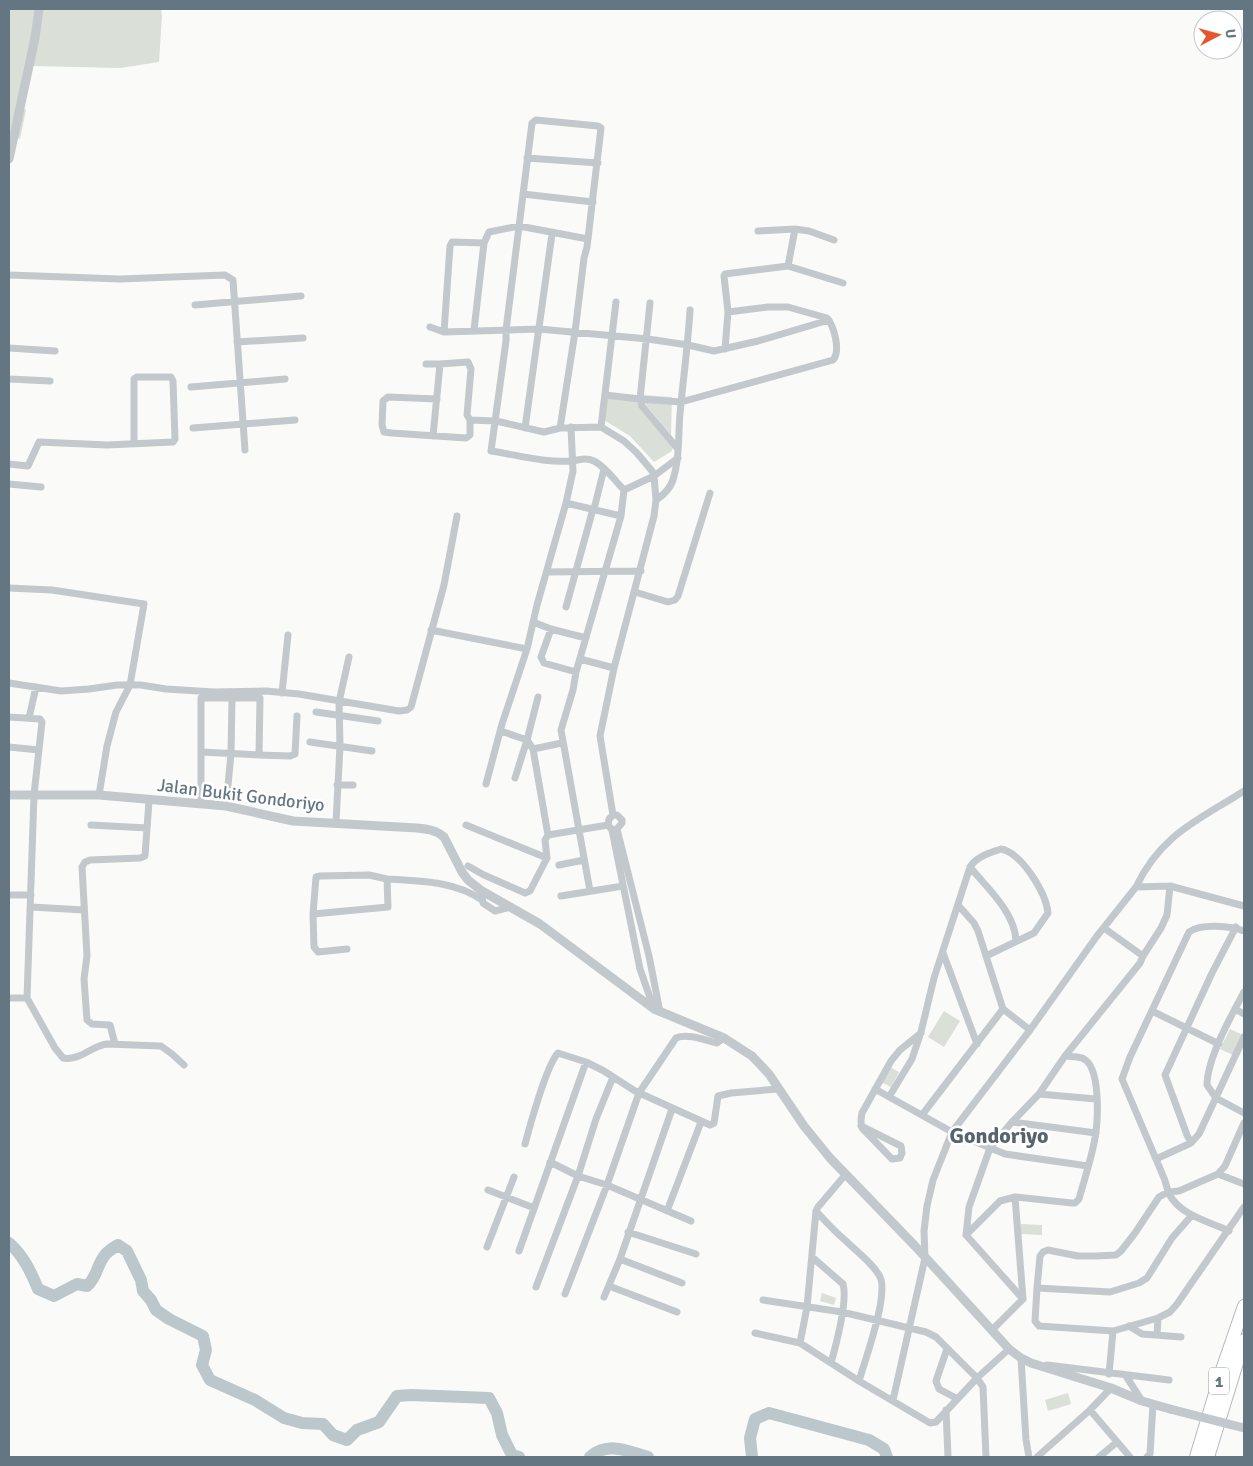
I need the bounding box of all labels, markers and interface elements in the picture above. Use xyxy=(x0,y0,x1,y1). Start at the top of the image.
north arrow xyxy=(1193,10,1243,60)
text: U xyxy=(1221,28,1239,39)
street label: Jalan Bukit Gondoriyo xyxy=(156,774,326,816)
district label: Gondoriyo xyxy=(950,1122,1049,1149)
road number: 1 xyxy=(1209,1368,1229,1394)

